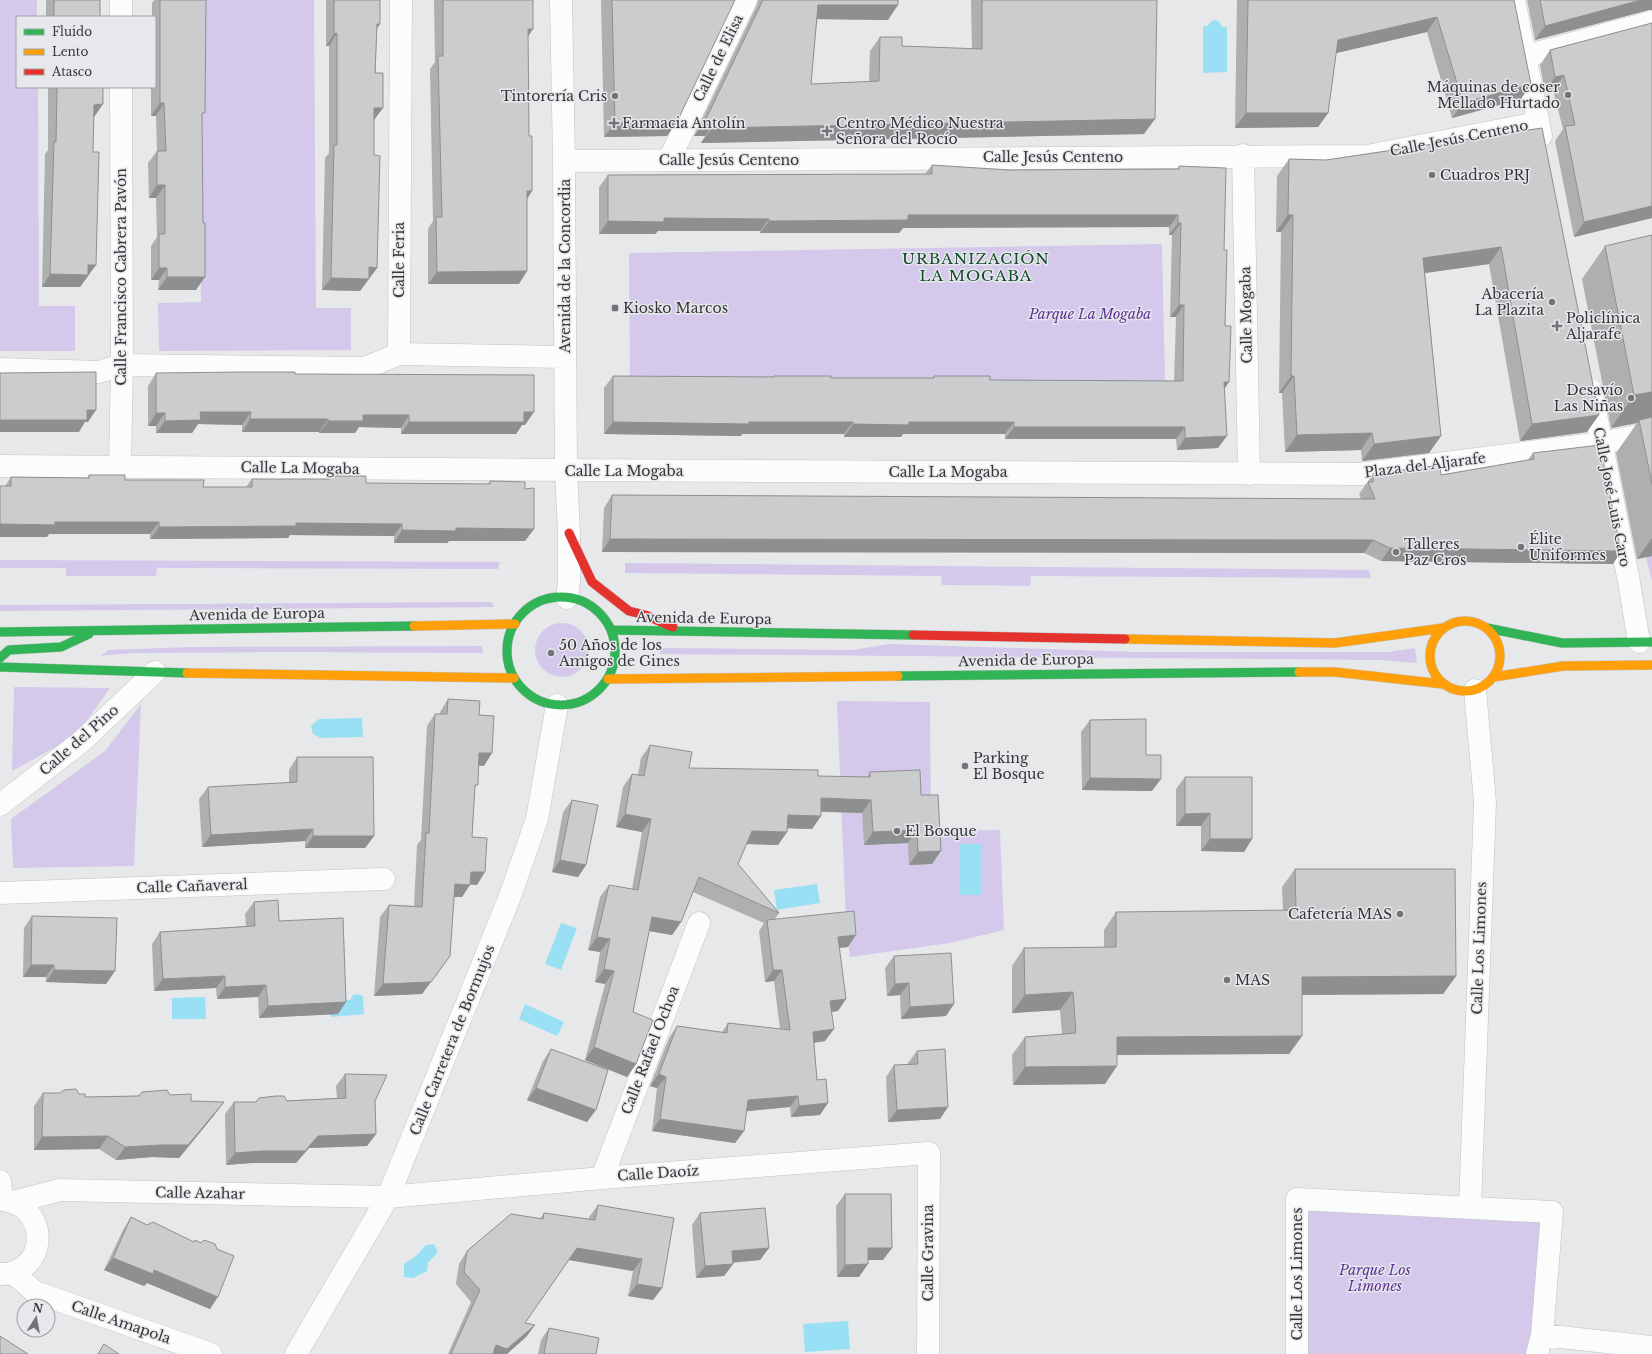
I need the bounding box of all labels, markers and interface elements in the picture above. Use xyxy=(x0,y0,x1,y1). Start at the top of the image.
street label: Calle de Elisa xyxy=(689,11,747,105)
legend xyxy=(16,16,156,88)
text: Fluido xyxy=(52,24,92,39)
text: Lento xyxy=(52,44,88,59)
text: Atasco xyxy=(51,64,92,79)
place label: Máquinas de coser Mellado Hurtado xyxy=(1427,78,1560,112)
place label: Tintorería Cris xyxy=(501,87,607,105)
marker: Máquinas de coser Mellado Hurtado xyxy=(1563,90,1573,100)
marker: Tintorería Cris xyxy=(610,91,620,101)
place label: Farmacia Antolín xyxy=(622,114,746,132)
place label: Centro Médico Nuestra Señora del Rocío xyxy=(836,114,1004,148)
street label: Calle Jesús Centeno xyxy=(1388,116,1530,160)
marker: Farmacia Antolín xyxy=(609,118,619,128)
marker: Centro Médico Nuestra Señora del Rocío xyxy=(821,125,833,137)
street label: Calle Jesús Centeno xyxy=(983,148,1123,166)
street label: Calle Jesús Centeno xyxy=(659,151,799,169)
place label: Cuadros PRJ xyxy=(1440,166,1530,184)
street label: Calle Francisco Cabrera Pavón xyxy=(112,168,130,386)
marker: Cuadros PRJ xyxy=(1427,170,1437,180)
street label: Avenida de la Concordia xyxy=(556,178,574,354)
street label: Calle Feria xyxy=(390,222,408,298)
district label: URBANIZACIÓN LA MOGABA xyxy=(902,249,1050,285)
street label: Calle Mogaba xyxy=(1236,266,1256,364)
place label: Abacería La Plazita xyxy=(1475,285,1544,319)
marker: Abacería La Plazita xyxy=(1547,297,1557,307)
place label: Kiosko Marcos xyxy=(623,299,728,317)
marker: Kiosko Marcos xyxy=(610,303,620,313)
park label: Parque La Mogaba xyxy=(1028,305,1151,323)
place label: Policlínica Aljarafe xyxy=(1565,309,1640,343)
marker: Policlínica Aljarafe xyxy=(1551,320,1563,332)
place label: Desavío Las Niñas xyxy=(1554,381,1623,415)
marker: Desavío Las Niñas xyxy=(1626,393,1636,403)
street label: Calle José Luis Caro xyxy=(1590,425,1634,569)
street label: Plaza del Aljarafe xyxy=(1363,449,1487,481)
street label: Calle La Mogaba xyxy=(240,458,360,478)
street label: Calle La Mogaba xyxy=(564,462,684,480)
street label: Calle La Mogaba xyxy=(888,463,1008,481)
place label: Élite Uniformes xyxy=(1529,530,1606,564)
place label: Talleres Paz Cros xyxy=(1404,535,1466,569)
marker: Élite Uniformes xyxy=(1516,542,1526,552)
marker: Talleres Paz Cros xyxy=(1391,547,1401,557)
street label: Avenida de Europa xyxy=(188,604,325,624)
street label: Avenida de Europa xyxy=(635,608,772,628)
place label: 50 Años de los Amigos de Gines xyxy=(558,636,680,670)
marker: 50 Años de los Amigos de Gines xyxy=(546,648,556,658)
street label: Avenida de Europa xyxy=(957,650,1094,670)
street label: Calle del Pino xyxy=(36,701,122,779)
place label: Parking El Bosque xyxy=(973,749,1045,783)
marker: Parking El Bosque xyxy=(960,761,970,771)
place label: El Bosque xyxy=(905,822,977,840)
marker: El Bosque xyxy=(892,826,902,836)
street label: Calle Cañaveral xyxy=(136,875,248,897)
street label: Calle Los Limones xyxy=(1468,881,1490,1015)
place label: Cafetería MAS xyxy=(1288,905,1392,923)
marker: Cafetería MAS xyxy=(1395,909,1405,919)
street label: Calle Carretera de Bormujos xyxy=(405,942,499,1138)
place label: MAS xyxy=(1235,971,1270,989)
marker: MAS xyxy=(1222,975,1232,985)
street label: Calle Rafael Ochoa xyxy=(617,983,683,1117)
street label: Calle Daoíz xyxy=(617,1161,700,1185)
street label: Calle Azahar xyxy=(155,1183,245,1203)
street label: Calle Gravina xyxy=(919,1204,937,1302)
street label: Calle Los Limones xyxy=(1288,1208,1306,1341)
park label: Parque Los Limones xyxy=(1338,1261,1411,1295)
street label: Calle Amapola xyxy=(69,1297,173,1348)
north arrow xyxy=(16,1298,56,1338)
text: N xyxy=(31,1300,45,1316)

